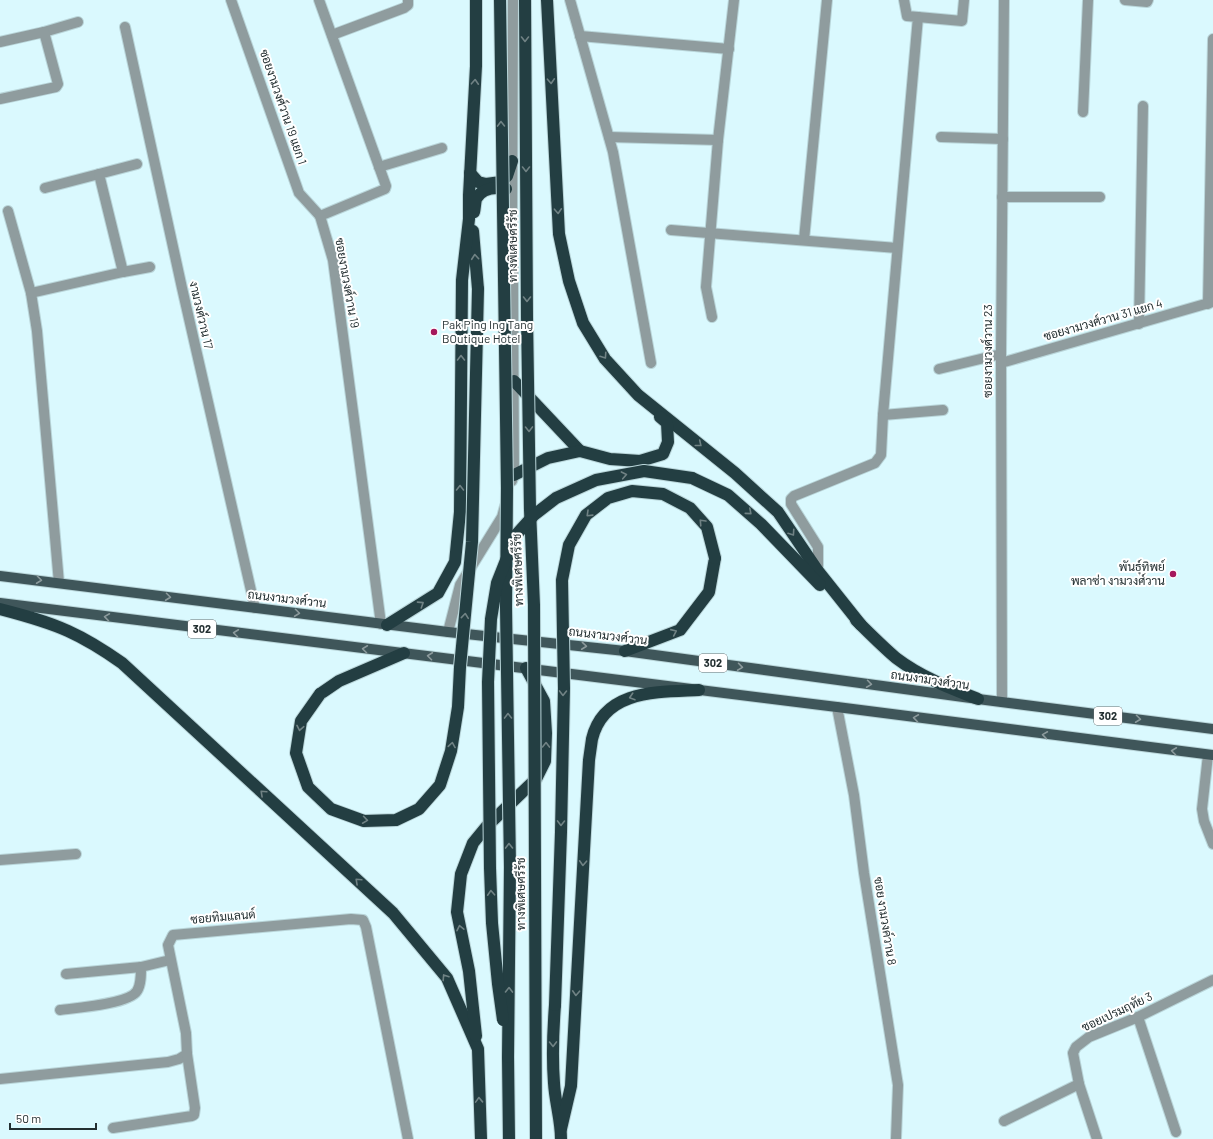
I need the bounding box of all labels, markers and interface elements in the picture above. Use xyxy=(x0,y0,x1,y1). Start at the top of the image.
one-way arrow xyxy=(521,36,529,42)
street label: ซอยงามวงศ์วาน 19 แยก 1 xyxy=(258,47,310,166)
one-way arrow xyxy=(547,78,555,84)
one-way arrow xyxy=(471,79,480,85)
one-way arrow xyxy=(497,121,505,127)
one-way arrow xyxy=(522,166,530,172)
one-way arrow xyxy=(554,208,562,214)
street label: ทางพิเศษศรีรัช xyxy=(505,210,519,282)
street label: ซอยงามวงศ์วาน 19 xyxy=(333,237,363,329)
one-way arrow xyxy=(471,254,480,260)
street label: งามวงศ์วาน 17 xyxy=(187,279,217,350)
street label: ซอยงามวงศ์วาน 31 แยก 4 xyxy=(1042,295,1164,343)
one-way arrow xyxy=(523,296,531,302)
street label: ซอยงามวงศ์วาน 23 xyxy=(980,304,994,398)
place label: Pak Ping Ing Tang BOutique Hotel xyxy=(442,317,533,345)
marker: Pak Ping Ing Tang BOutique Hotel xyxy=(429,327,439,337)
one-way arrow xyxy=(599,352,607,359)
one-way arrow xyxy=(457,355,465,361)
one-way arrow xyxy=(525,426,533,432)
one-way arrow xyxy=(694,439,701,446)
one-way arrow xyxy=(621,471,627,479)
one-way arrow xyxy=(456,485,464,491)
one-way arrow xyxy=(744,508,751,515)
one-way arrow xyxy=(586,509,594,517)
one-way arrow xyxy=(699,519,707,527)
one-way arrow xyxy=(787,529,794,536)
street label: ทางพิเศษศรีรัช xyxy=(509,533,525,607)
place label: พันธุ์ทิพย์ พลาซ่า งามวงศ์วาน xyxy=(1071,559,1165,587)
marker: พันธุ์ทิพย์ พลาซ่า งามวงศ์วาน xyxy=(1168,569,1178,579)
one-way arrow xyxy=(36,576,42,585)
street label: ถนนงามวงศ์วาน xyxy=(247,586,328,610)
one-way arrow xyxy=(165,592,171,601)
one-way arrow xyxy=(416,602,423,609)
one-way arrow xyxy=(294,608,300,617)
one-way arrow xyxy=(104,613,110,622)
one-way arrow xyxy=(460,613,469,619)
road number: 302 xyxy=(188,620,216,638)
street label: ถนนงามวงศ์วาน xyxy=(568,623,649,647)
one-way arrow xyxy=(233,629,239,638)
one-way arrow xyxy=(670,629,678,637)
one-way arrow xyxy=(581,642,587,651)
one-way arrow xyxy=(362,644,368,653)
one-way arrow xyxy=(427,652,433,661)
road number: 302 xyxy=(699,654,727,672)
one-way arrow xyxy=(737,662,744,671)
street label: ถนนงามวงศ์วาน xyxy=(890,667,971,692)
one-way arrow xyxy=(866,679,872,688)
one-way arrow xyxy=(559,690,568,696)
one-way arrow xyxy=(629,692,636,701)
road number: 302 xyxy=(1094,707,1122,725)
one-way arrow xyxy=(504,713,512,719)
one-way arrow xyxy=(913,713,919,722)
one-way arrow xyxy=(1135,715,1141,724)
one-way arrow xyxy=(296,724,305,731)
one-way arrow xyxy=(1042,731,1048,740)
one-way arrow xyxy=(447,742,456,748)
one-way arrow xyxy=(542,742,550,748)
one-way arrow xyxy=(1171,746,1177,755)
one-way arrow xyxy=(260,790,268,798)
one-way arrow xyxy=(362,815,368,824)
one-way arrow xyxy=(557,820,565,826)
one-way arrow xyxy=(505,843,513,849)
street label: ทางพิเศษศรีรัช xyxy=(513,858,527,930)
one-way arrow xyxy=(579,860,587,866)
street label: ซอย งามวงค์วาน 8 xyxy=(872,876,900,966)
one-way arrow xyxy=(356,879,363,886)
one-way arrow xyxy=(486,890,495,896)
street label: ซอยทิมแลนด์ xyxy=(190,906,256,926)
one-way arrow xyxy=(457,925,465,931)
one-way arrow xyxy=(443,974,450,981)
one-way arrow xyxy=(505,987,513,993)
street label: ซอยเปรมฤทัย 3 xyxy=(1079,989,1155,1034)
one-way arrow xyxy=(572,990,581,996)
one-way arrow xyxy=(549,1041,557,1047)
one-way arrow xyxy=(475,1097,484,1103)
scale bar xyxy=(10,1105,96,1131)
text: 50 m xyxy=(16,1111,41,1125)

